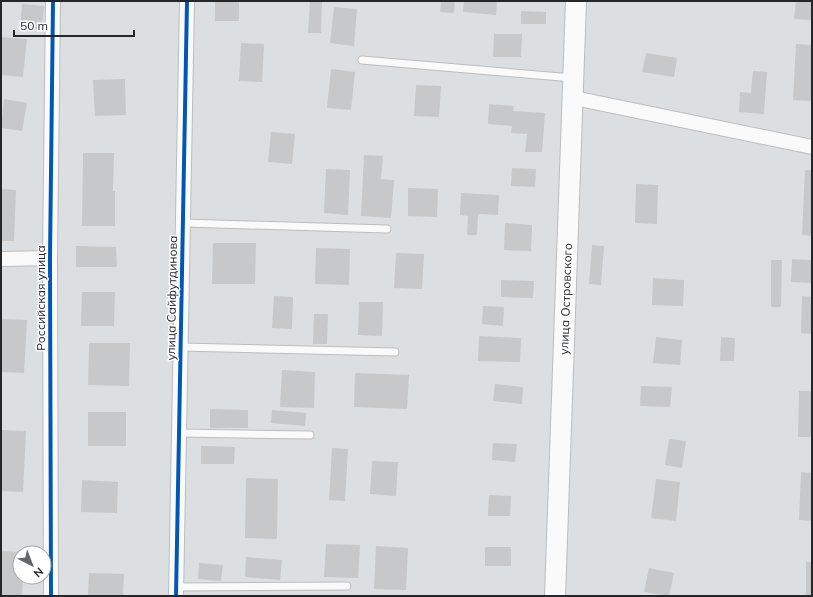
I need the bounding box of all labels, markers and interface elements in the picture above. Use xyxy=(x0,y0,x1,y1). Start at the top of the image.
scale bar xyxy=(14,12,134,38)
text: 50 m xyxy=(20,18,48,33)
street label: улица Сайфутдинова xyxy=(163,235,180,361)
street label: улица Островского xyxy=(556,243,575,355)
street label: Российская улица xyxy=(33,245,48,351)
north arrow xyxy=(12,545,52,585)
text: N xyxy=(31,564,46,580)

